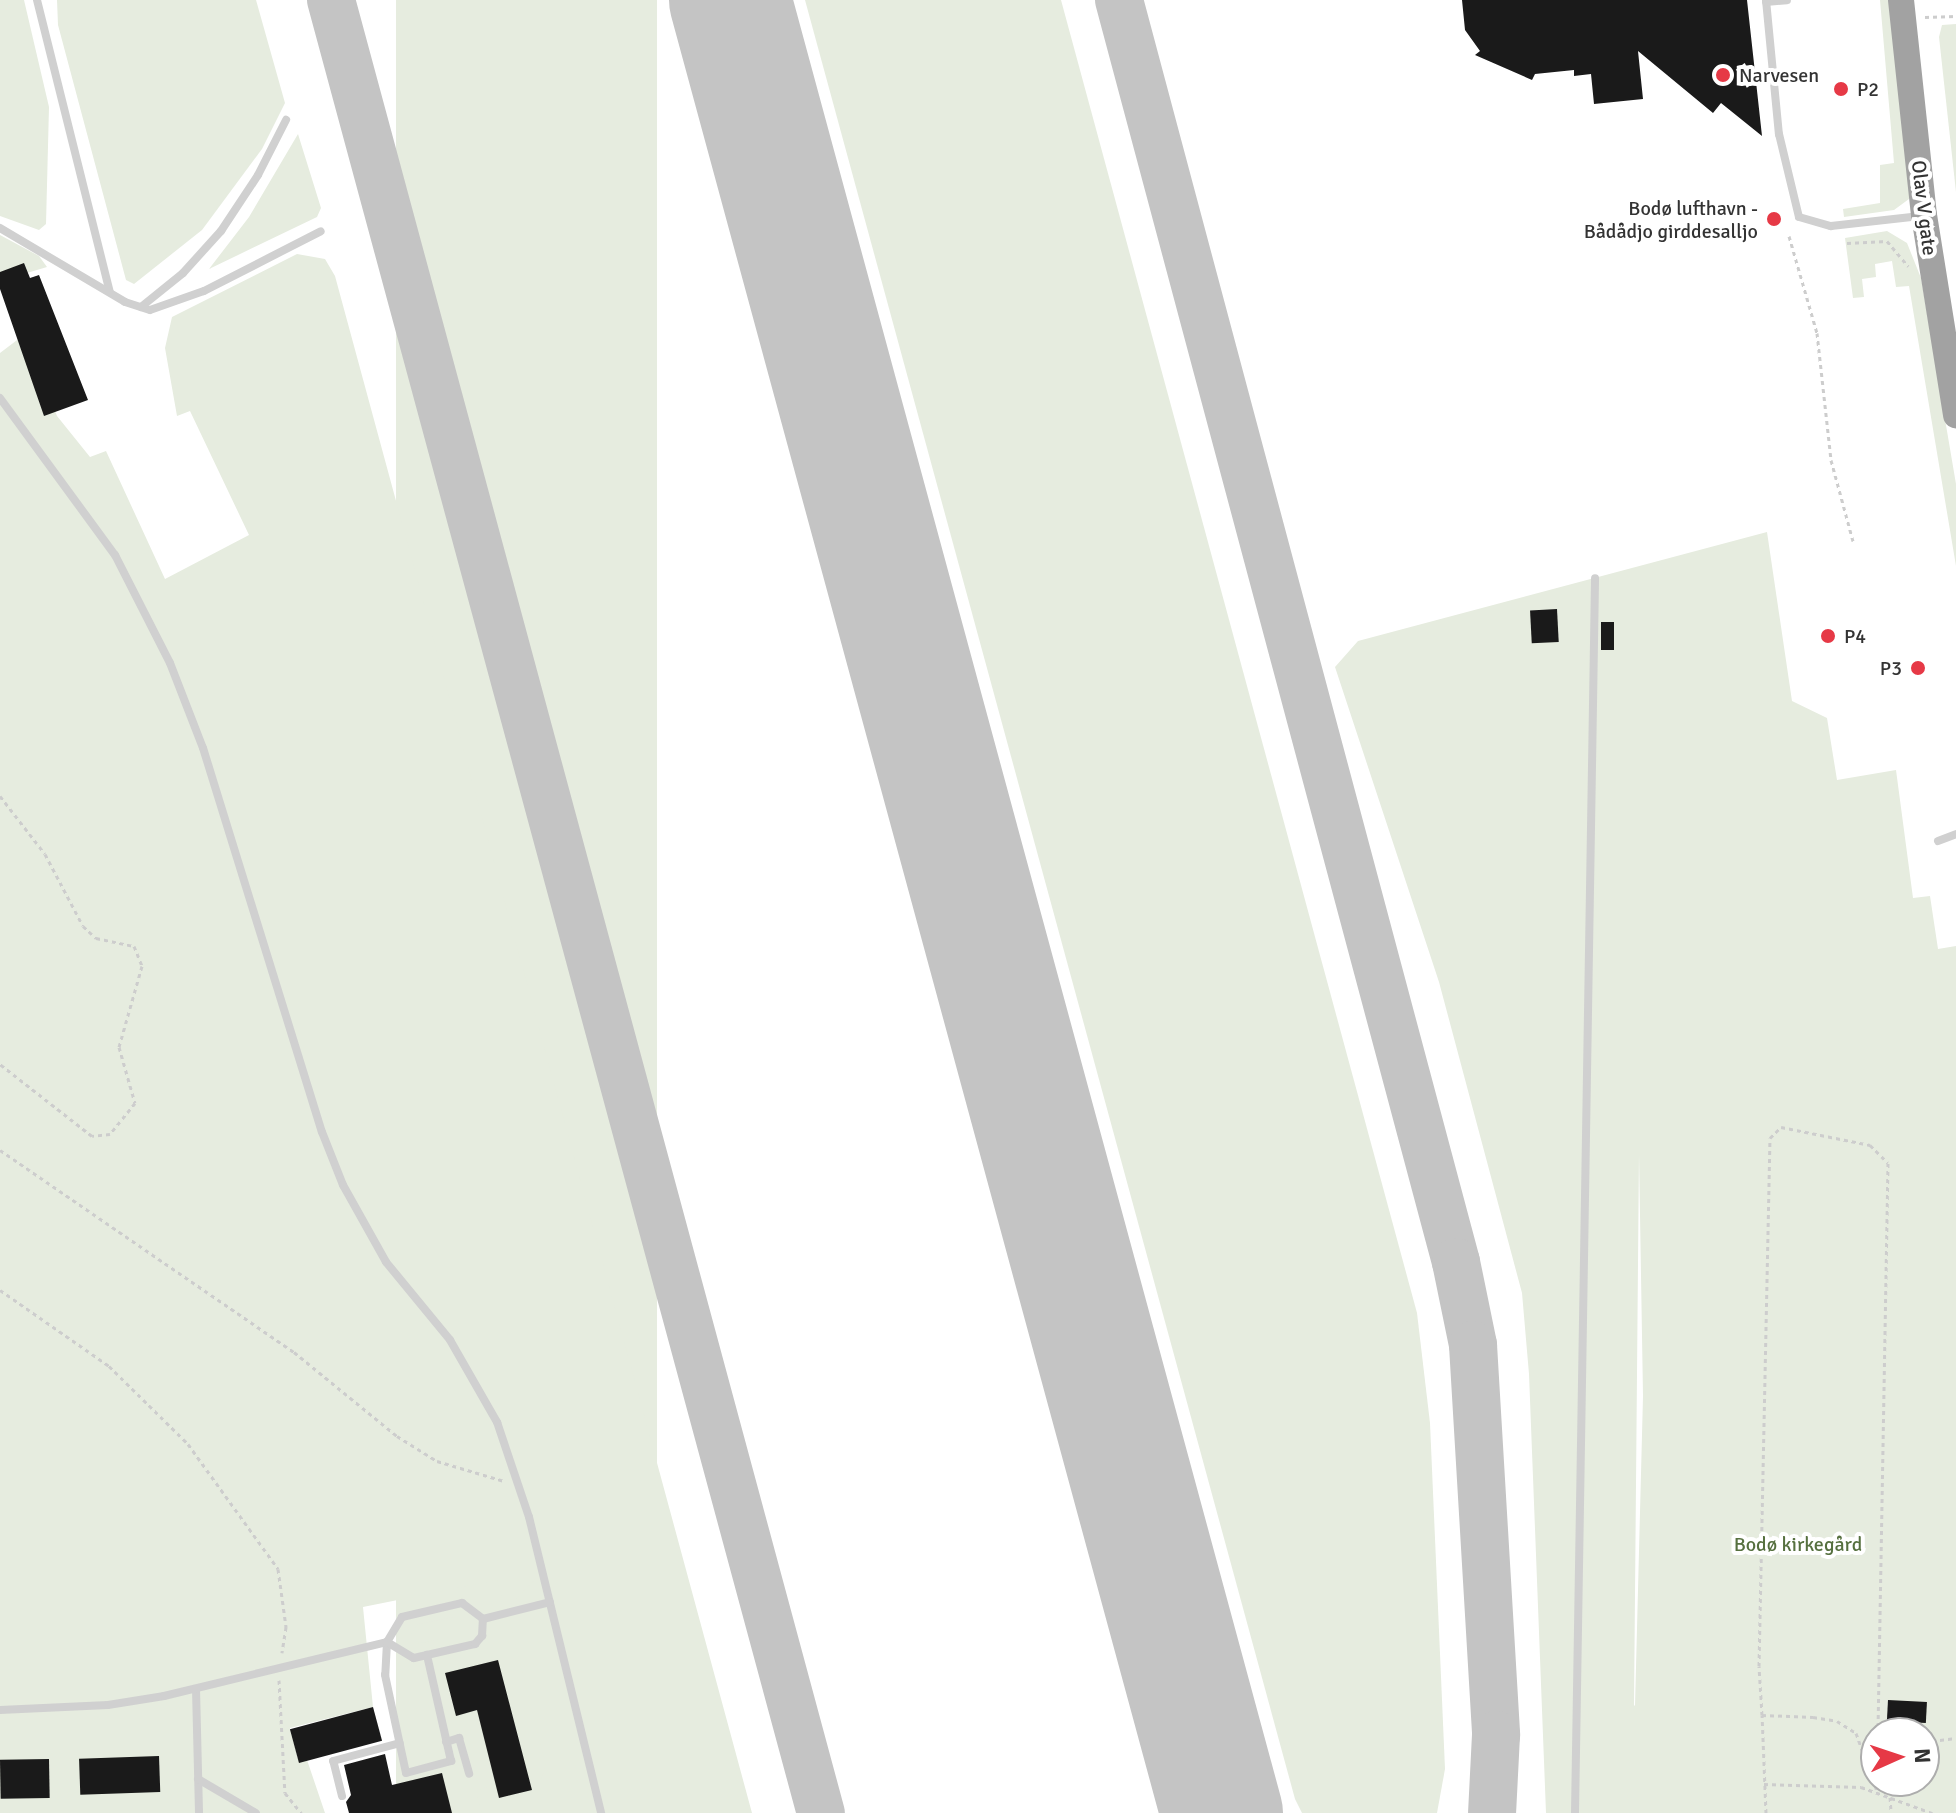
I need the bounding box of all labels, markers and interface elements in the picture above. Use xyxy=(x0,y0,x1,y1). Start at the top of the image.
place label: Narvesen xyxy=(1739,63,1819,87)
marker: Narvesen xyxy=(1714,66,1732,84)
place label: P2 xyxy=(1857,77,1879,101)
marker: P2 xyxy=(1832,80,1850,98)
street label: Olav V gate xyxy=(1906,159,1942,257)
place label: Bodø lufthavn - Bådådjo girddesalljo xyxy=(1584,196,1758,243)
marker: Bodø lufthavn - Bådådjo girddesalljo xyxy=(1765,210,1783,228)
place label: P4 xyxy=(1844,624,1866,648)
marker: P4 xyxy=(1819,627,1837,645)
place label: P3 xyxy=(1880,656,1902,680)
marker: P3 xyxy=(1909,659,1927,677)
park label: Bodø kirkegård xyxy=(1734,1532,1862,1556)
north arrow xyxy=(1860,1717,1940,1797)
text: N xyxy=(1909,1747,1936,1764)

